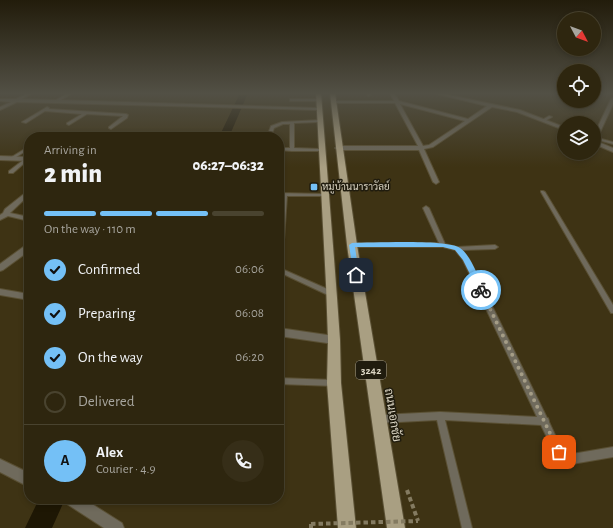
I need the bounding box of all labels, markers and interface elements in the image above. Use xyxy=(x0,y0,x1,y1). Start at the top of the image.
north arrow xyxy=(557,12,601,56)
map controls xyxy=(557,12,601,160)
button: locate xyxy=(557,64,601,108)
button: layers xyxy=(557,116,601,160)
text: Arriving in xyxy=(44,144,97,157)
text: 06:27–06:32 xyxy=(193,158,264,173)
text: 2 min xyxy=(44,161,102,187)
place label: หมู่บ้านนาราวัลย์ xyxy=(322,179,390,194)
marker: หมู่บ้านนาราวัลย์ xyxy=(309,182,319,192)
text: On the way · 110 m xyxy=(44,223,136,236)
pin xyxy=(339,258,373,292)
icon: check xyxy=(44,259,66,281)
text: Confirmed xyxy=(78,262,140,277)
text: 06:06 xyxy=(235,263,264,276)
icon: home xyxy=(345,264,367,286)
courier xyxy=(461,270,501,310)
icon: bike xyxy=(470,279,492,301)
icon: check xyxy=(44,303,66,325)
text: Preparing xyxy=(78,306,135,321)
text: 06:08 xyxy=(235,307,264,320)
icon: check xyxy=(44,347,66,369)
text: On the way xyxy=(78,350,143,365)
text: 06:20 xyxy=(235,351,264,364)
road number: 3242 xyxy=(356,361,386,379)
street label: ถนนเอกชัย xyxy=(383,387,404,443)
text: Delivered xyxy=(78,394,135,409)
pin xyxy=(542,435,576,469)
button: phone xyxy=(222,440,264,482)
icon: bag xyxy=(548,441,570,463)
text: Alex xyxy=(96,445,123,460)
text: A xyxy=(60,453,70,468)
text: Courier · 4.9 xyxy=(96,463,156,476)

